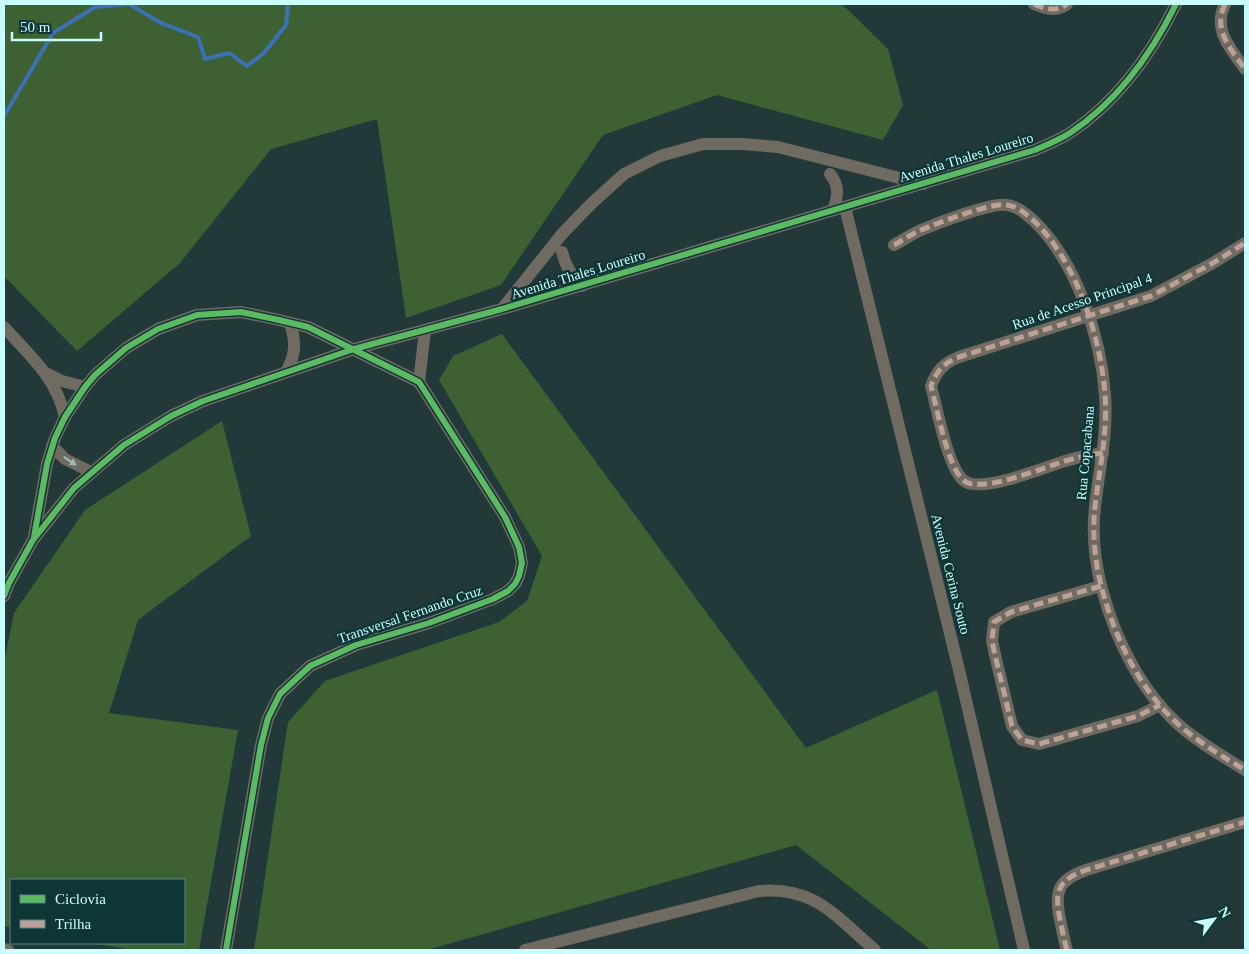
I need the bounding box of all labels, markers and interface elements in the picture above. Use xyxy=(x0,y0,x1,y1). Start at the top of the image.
scale bar xyxy=(12,10,101,42)
text: 50 m xyxy=(20,19,51,35)
street label: Avenida Thales Loureiro xyxy=(897,130,1035,185)
street label: Avenida Thales Loureiro xyxy=(509,247,647,302)
street label: Rua de Acesso Principal 4 xyxy=(1010,270,1154,332)
street label: Rua Copacabana xyxy=(1074,405,1097,501)
one-way arrow xyxy=(63,457,77,466)
street label: Avenida Cerina Souto xyxy=(928,512,973,636)
street label: Transversal Fernando Cruz xyxy=(336,583,484,646)
legend xyxy=(10,879,185,944)
text: Ciclovia xyxy=(55,891,106,907)
north arrow xyxy=(1189,894,1239,944)
text: N xyxy=(1216,904,1234,921)
text: Trilha xyxy=(55,916,91,932)

